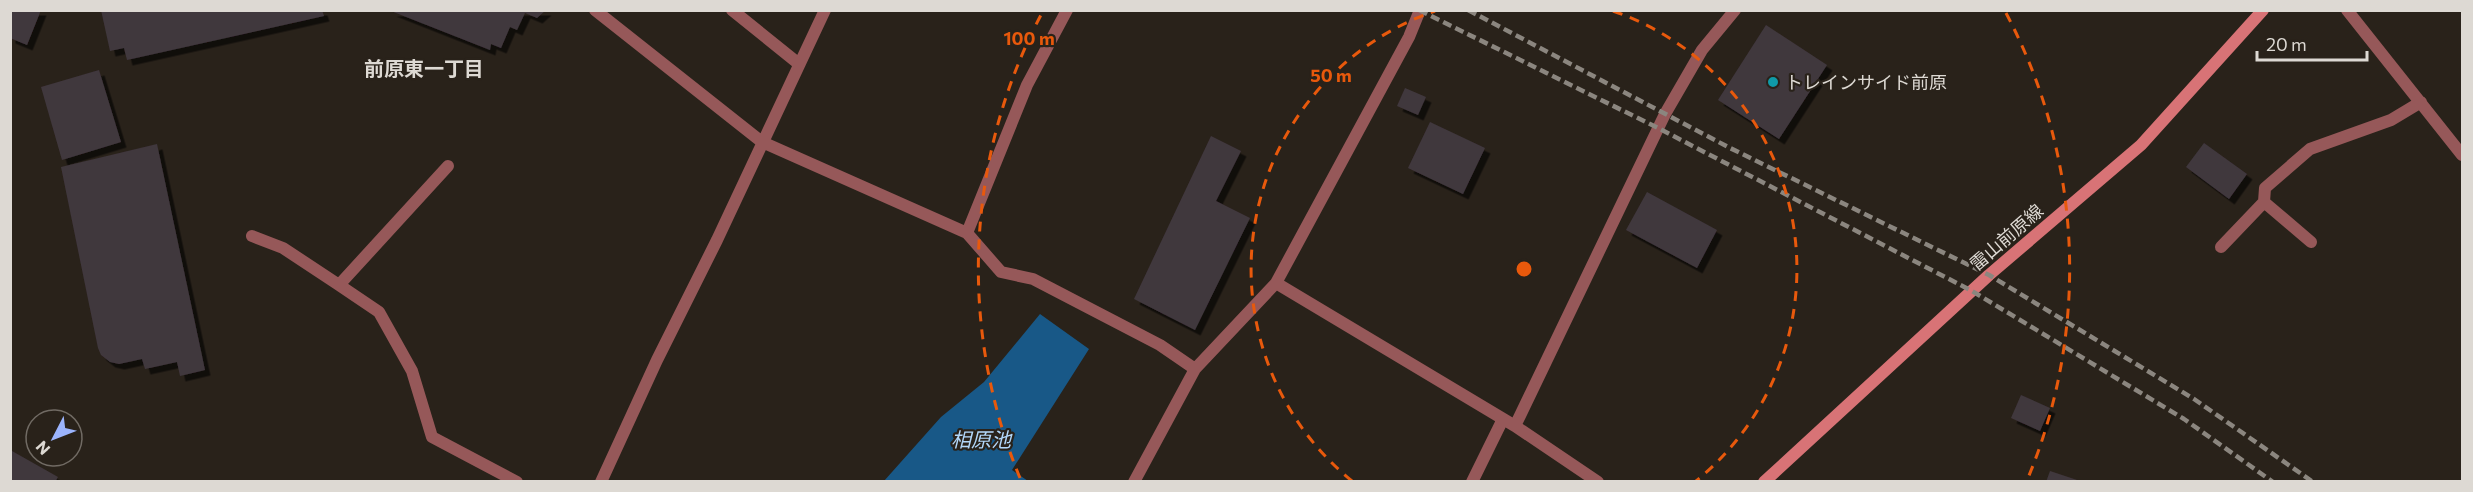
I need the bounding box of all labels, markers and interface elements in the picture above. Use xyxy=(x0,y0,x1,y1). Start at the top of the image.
scale bar xyxy=(2257,24,2366,62)
text: 100 m xyxy=(1003,27,1055,49)
text: 20 m xyxy=(2266,33,2307,55)
district label: 前原東一丁目 xyxy=(364,56,484,80)
text: 50 m xyxy=(1310,64,1352,86)
place label: トレインサイド前原 xyxy=(1785,71,1947,93)
marker: トレインサイド前原 xyxy=(1766,75,1780,89)
street label: 雷山前原線 xyxy=(1965,199,2047,275)
centre of rings xyxy=(1514,259,1534,279)
north arrow xyxy=(24,408,84,468)
water label: 相原池 xyxy=(951,427,1013,451)
text: N xyxy=(31,438,54,459)

